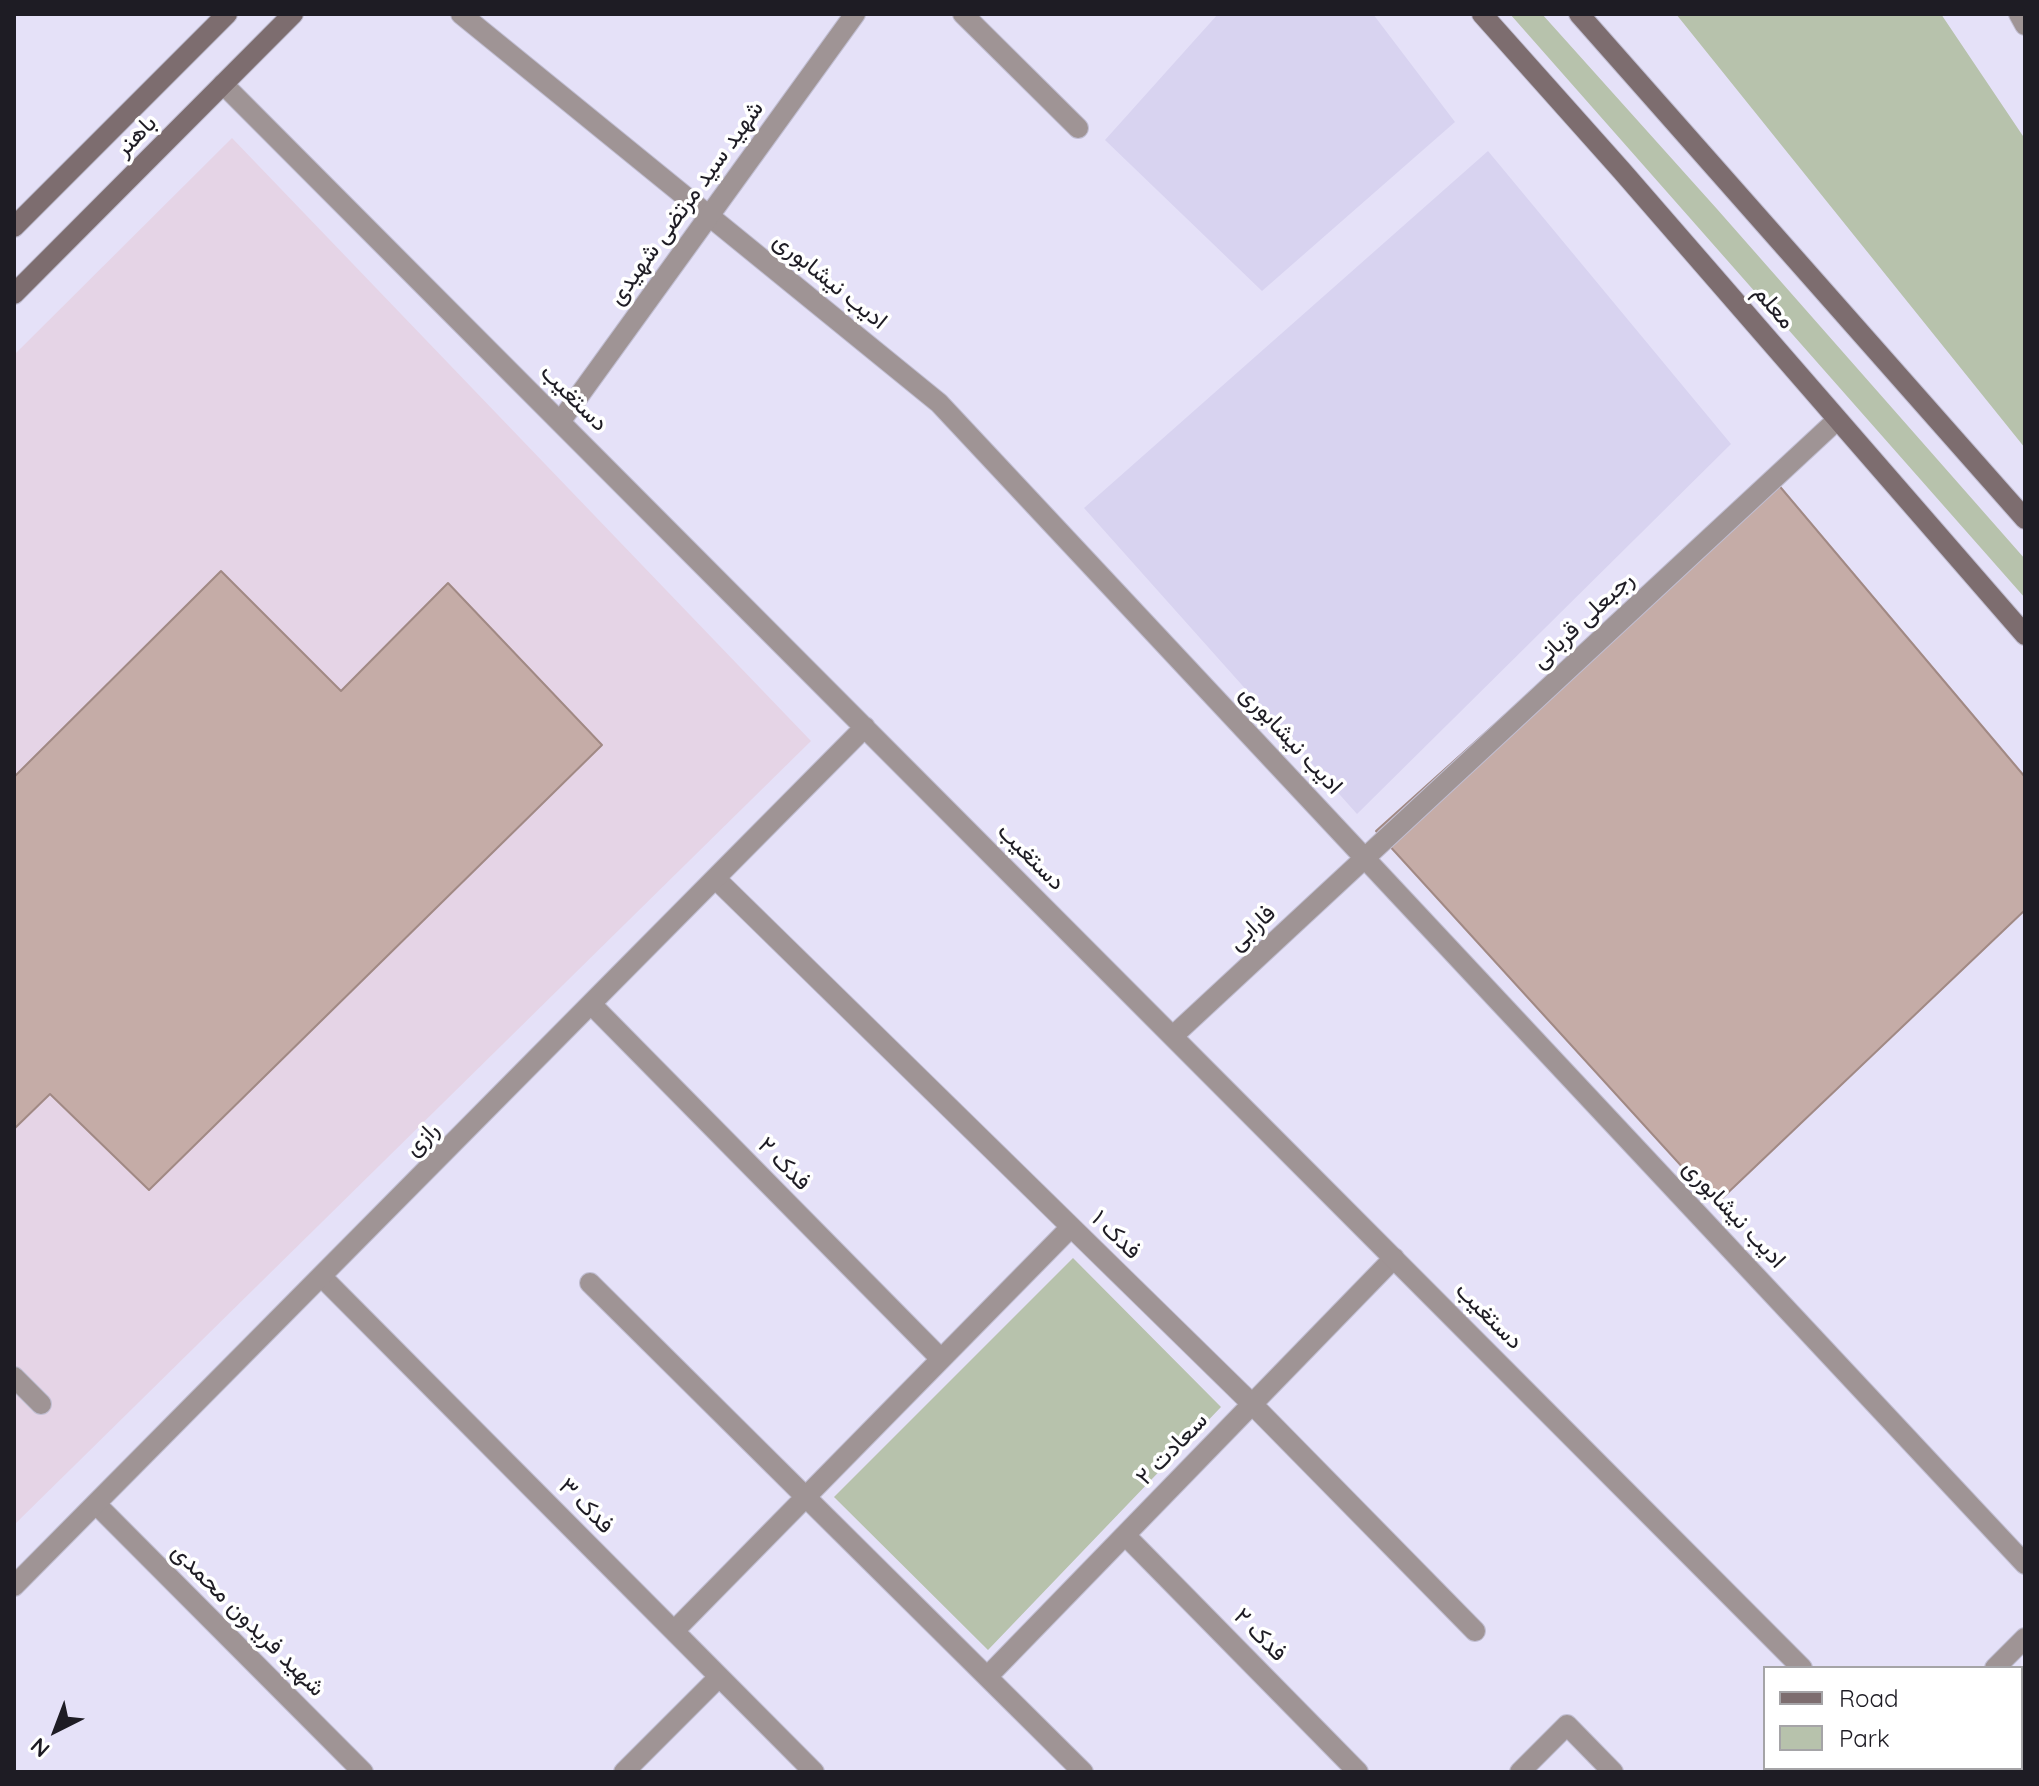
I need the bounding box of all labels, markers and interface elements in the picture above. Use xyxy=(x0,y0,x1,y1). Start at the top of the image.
street label: شهید سید مرتضی شهیدی xyxy=(602,95,770,311)
street label: باهنر xyxy=(109,109,163,163)
street label: ادیب نیشابوری xyxy=(767,226,893,336)
street label: معلم xyxy=(1747,279,1801,335)
street label: دستغیب xyxy=(534,358,614,438)
street label: رجبعلی قربانی xyxy=(1526,565,1640,675)
street label: ادیب نیشابوری xyxy=(1233,680,1349,800)
street label: دستغیب xyxy=(991,817,1071,897)
street label: فارابی xyxy=(1222,899,1282,957)
street label: رازی xyxy=(399,1116,445,1162)
street label: فدک ۲ xyxy=(751,1131,817,1197)
street label: ادیب نیشابوری xyxy=(1676,1154,1792,1274)
street label: فدک ۱ xyxy=(1085,1205,1147,1265)
street label: دستغیب xyxy=(1449,1276,1529,1356)
street label: سعادت ۲ xyxy=(1130,1406,1214,1492)
street label: فدک ۳ xyxy=(552,1472,620,1540)
street label: شهید فریدون محمدی xyxy=(165,1537,331,1703)
street label: فدک ۲ xyxy=(1227,1602,1293,1668)
legend xyxy=(1763,1666,2023,1770)
text: Road xyxy=(1839,1683,1899,1713)
north arrow xyxy=(16,1690,96,1770)
text: Park xyxy=(1839,1723,1890,1753)
text: N xyxy=(25,1732,55,1764)

